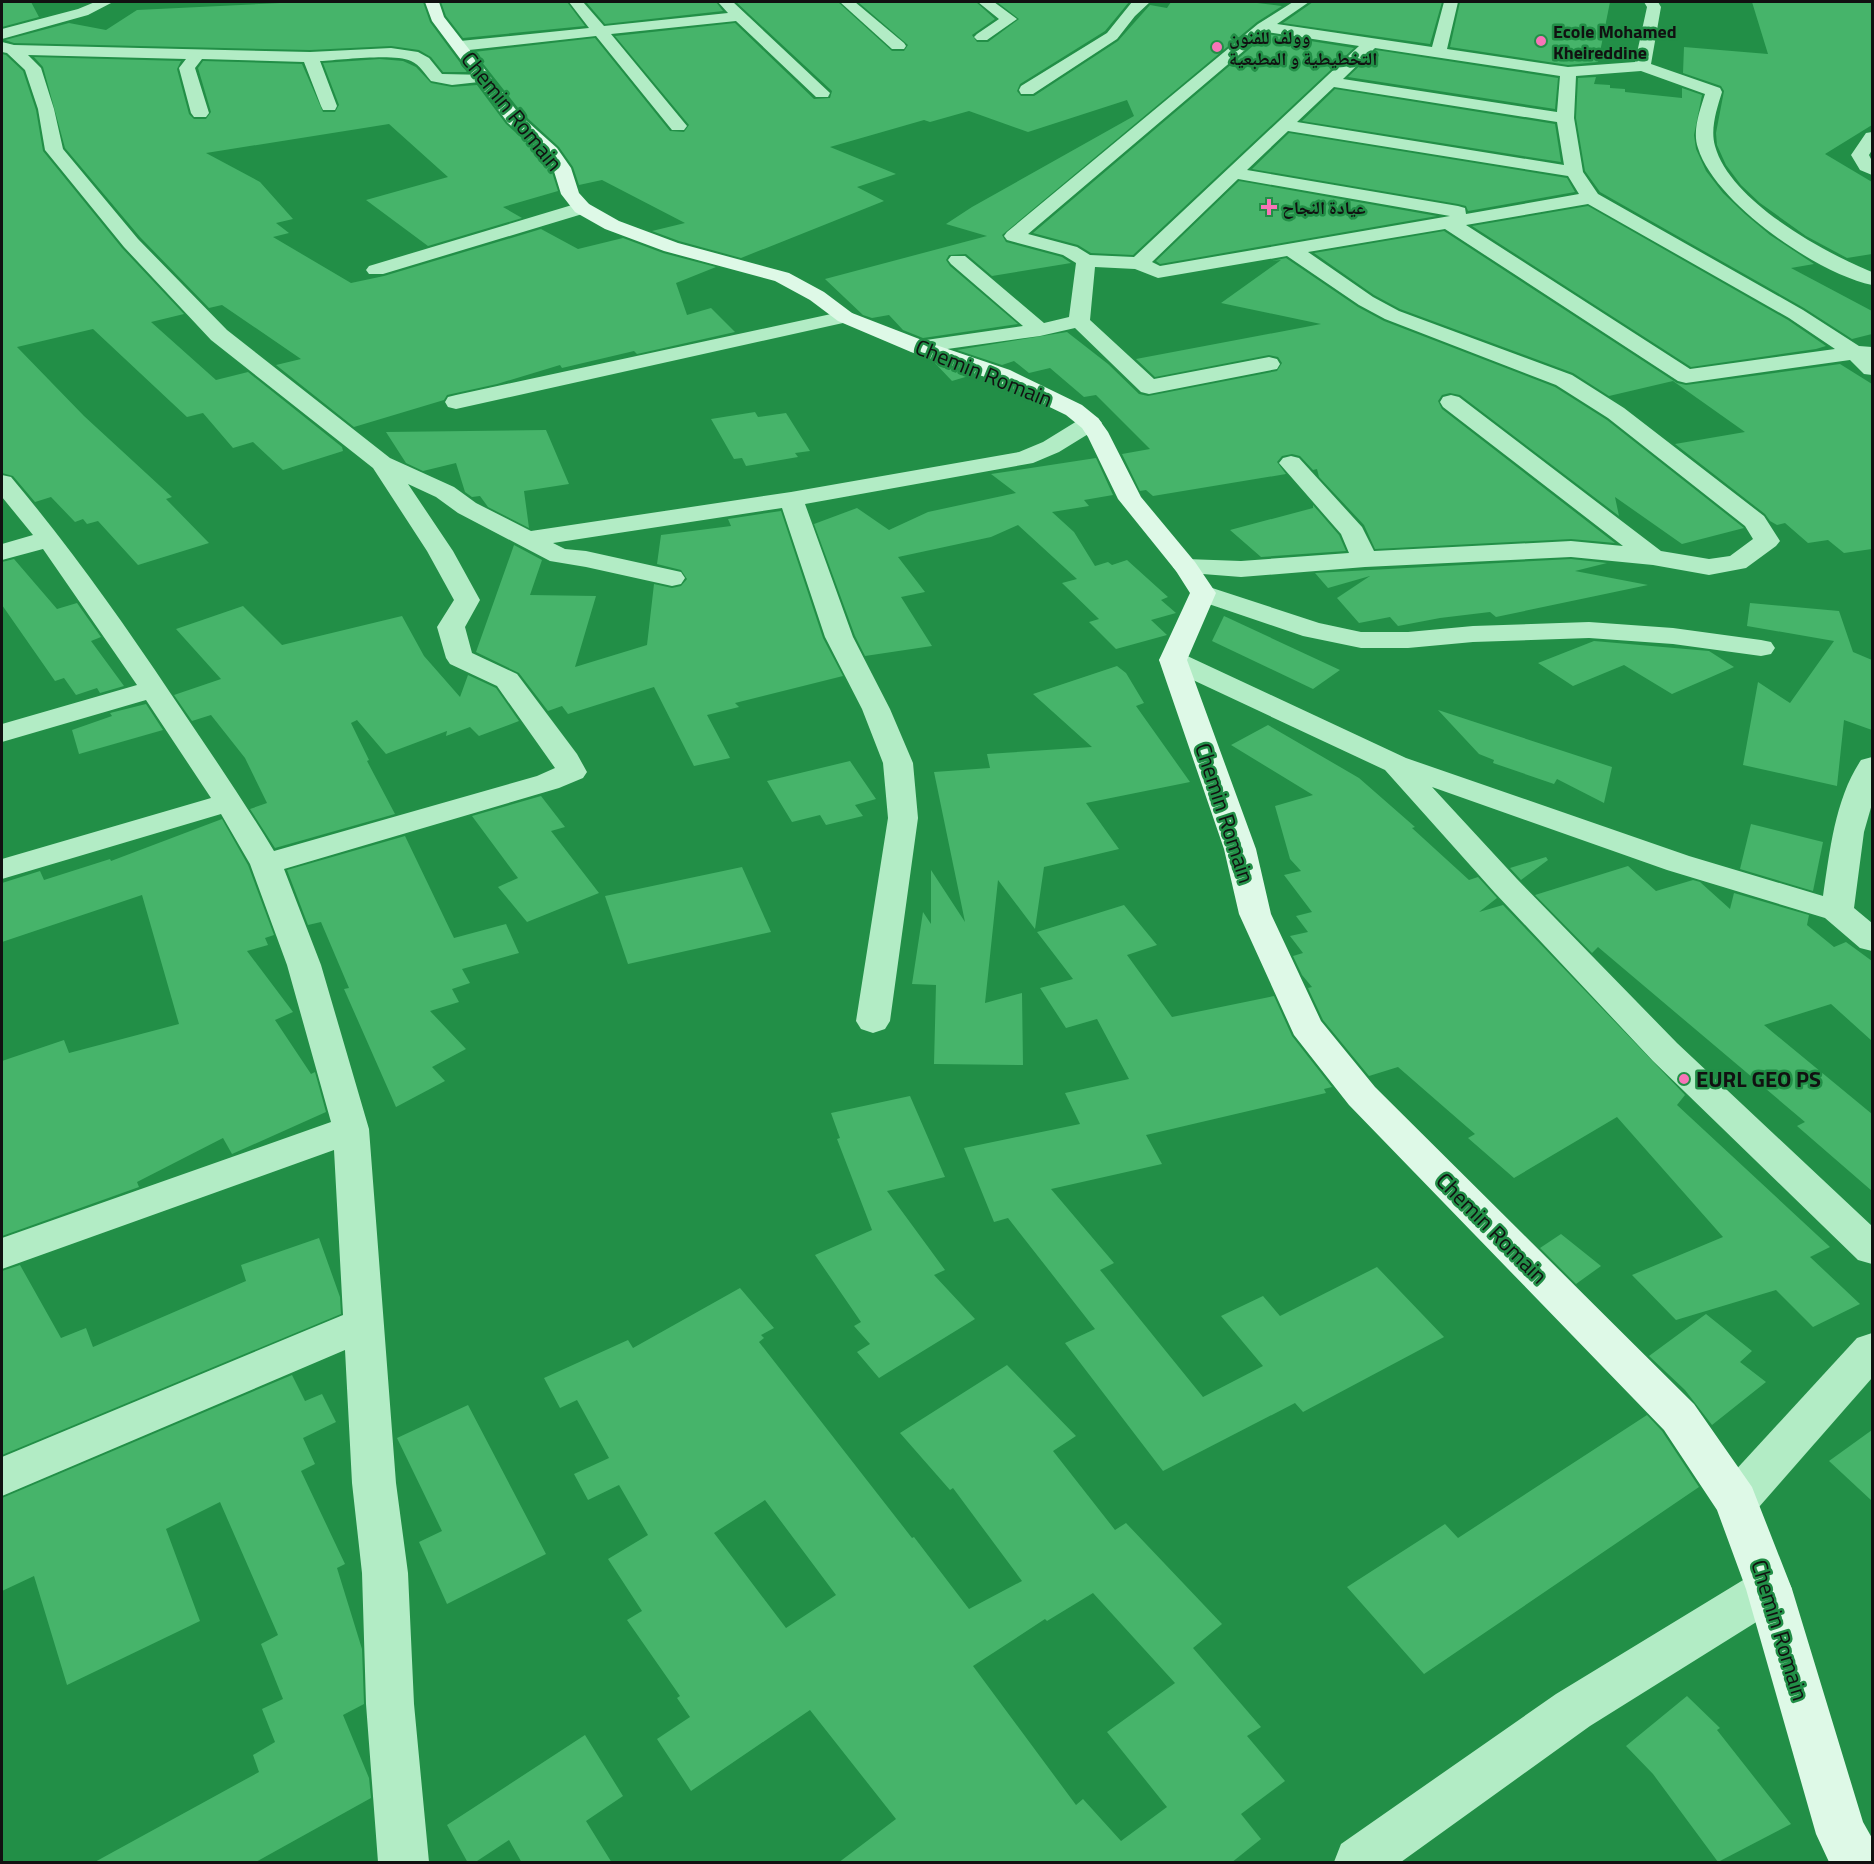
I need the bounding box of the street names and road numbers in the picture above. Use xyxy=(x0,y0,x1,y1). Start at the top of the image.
street label: Chemin Romain xyxy=(453,44,571,178)
street label: Chemin Romain xyxy=(910,330,1058,416)
street label: Chemin Romain xyxy=(1186,738,1264,888)
street label: Chemin Romain xyxy=(1428,1164,1556,1292)
street label: Chemin Romain xyxy=(1742,1555,1818,1705)

